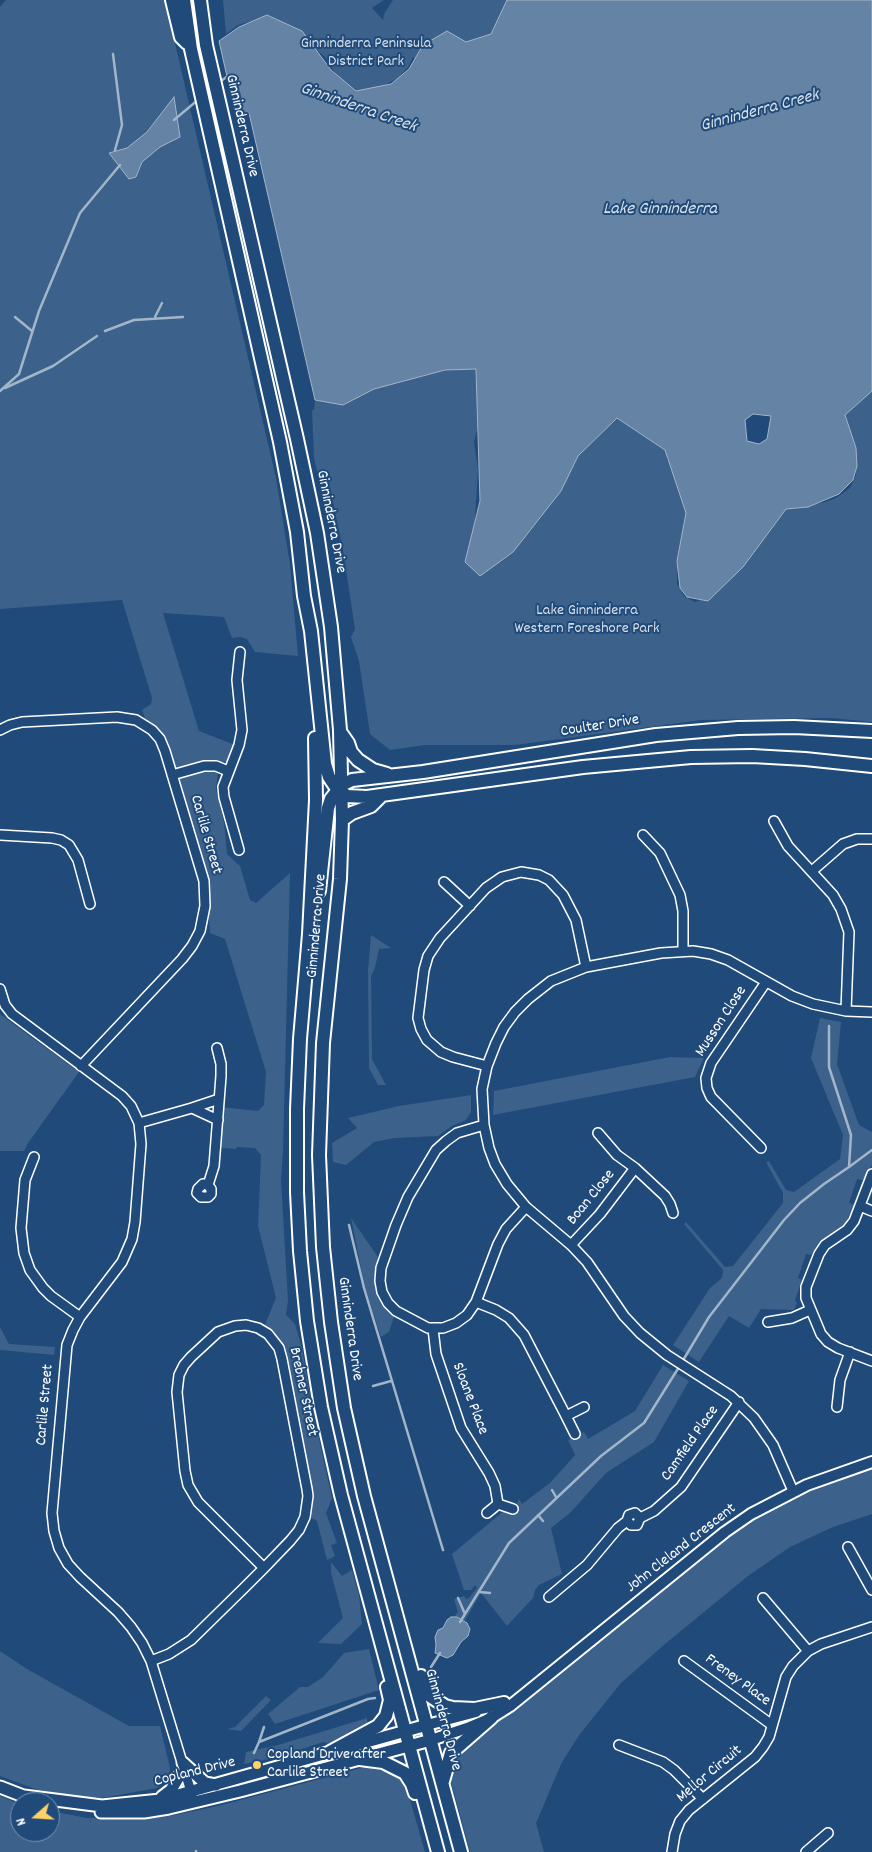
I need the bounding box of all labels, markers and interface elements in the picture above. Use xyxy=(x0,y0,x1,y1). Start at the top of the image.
park label: Ginninderra Peninsula District Park xyxy=(301,35,431,73)
street label: Ginninderra Drive xyxy=(220,73,262,179)
water label: Ginninderra Creek xyxy=(297,79,419,139)
water label: Ginninderra Creek xyxy=(698,86,822,138)
water label: Lake Ginninderra xyxy=(603,200,717,222)
street label: Ginninderra Drive xyxy=(311,469,349,575)
park label: Lake Ginninderra Western Foreshore Park xyxy=(514,602,660,640)
street label: Coulter Drive xyxy=(559,711,641,743)
street label: Carlile Street xyxy=(185,793,225,877)
street label: Ginninderra Drive xyxy=(304,873,332,979)
street label: Musson Close xyxy=(692,983,752,1061)
street label: Boan Close xyxy=(564,1166,620,1230)
street label: Ginninderra Drive xyxy=(332,1276,366,1382)
street label: Brebner Street xyxy=(283,1346,321,1438)
street label: Sloane Place xyxy=(446,1360,492,1438)
street label: Carlile Street xyxy=(33,1364,59,1446)
street label: Camfield Place xyxy=(658,1403,724,1485)
street label: John Cleland Crescent xyxy=(623,1500,741,1598)
street label: Freney Place xyxy=(700,1651,774,1711)
street label: Ginninderra Drive xyxy=(419,1667,465,1773)
street label: Mellor Circuit xyxy=(673,1742,747,1808)
place label: Copland Drive after Carlile Street xyxy=(267,1746,386,1784)
street label: Copland Drive xyxy=(152,1754,238,1792)
marker: Copland Drive after Carlile Street xyxy=(251,1759,263,1771)
north arrow xyxy=(10,1792,60,1842)
text: N xyxy=(11,1815,32,1828)

